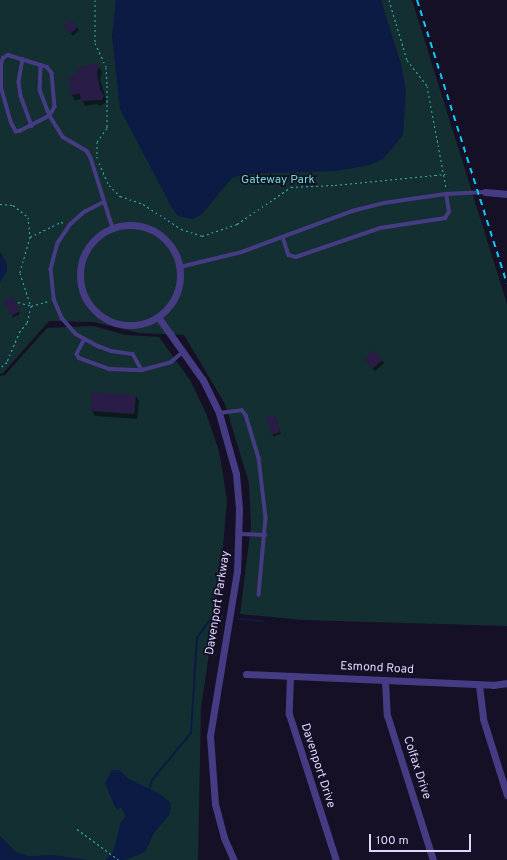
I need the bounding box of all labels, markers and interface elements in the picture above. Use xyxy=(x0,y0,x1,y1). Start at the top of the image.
park label: Gateway Park xyxy=(241,174,315,188)
street label: Davenport Parkway xyxy=(204,550,234,656)
street label: Esmond Road xyxy=(340,660,414,678)
street label: Davenport Drive xyxy=(297,722,337,810)
street label: Colfax Drive xyxy=(399,735,433,801)
scale bar xyxy=(371,826,473,852)
text: 100 m xyxy=(376,833,409,849)

